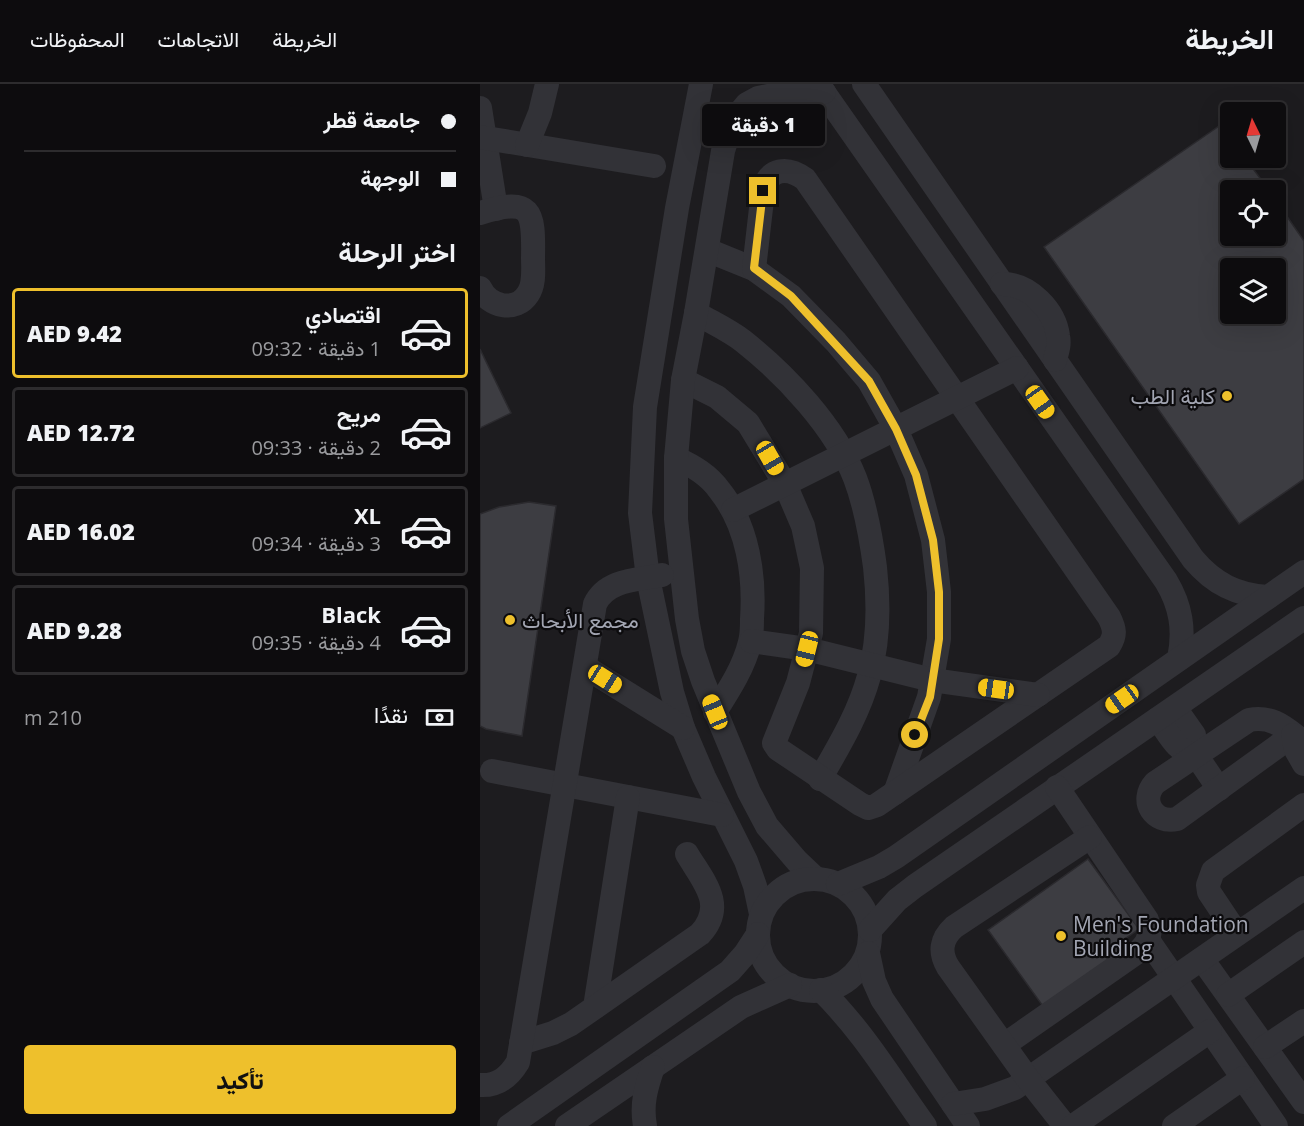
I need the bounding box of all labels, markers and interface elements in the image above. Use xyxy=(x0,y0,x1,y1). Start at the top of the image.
text: الخريطة xyxy=(1185,19,1274,57)
text: المحفوظات xyxy=(30,25,125,53)
text: الاتجاهات xyxy=(158,25,239,53)
text: الخريطة xyxy=(272,25,337,53)
north arrow xyxy=(1220,102,1286,168)
map controls xyxy=(1220,102,1286,324)
text: جامعة قطر xyxy=(323,104,420,134)
callout: 1 دقيقة xyxy=(702,104,824,146)
text: 1 دقيقة xyxy=(731,111,796,138)
text: الوجهة xyxy=(360,162,420,192)
route end xyxy=(749,177,776,204)
button: locate xyxy=(1220,180,1286,246)
text: اختر الرحلة xyxy=(338,233,456,270)
button: layers xyxy=(1220,258,1286,324)
text: اقتصادي xyxy=(305,299,381,329)
icon: car xyxy=(399,306,453,360)
text: AED 9.42 xyxy=(27,318,122,348)
text: 1 دقيقة · 09:32 xyxy=(251,335,381,362)
car xyxy=(1022,382,1058,422)
place label: كلية الطب xyxy=(1130,382,1215,410)
marker: كلية الطب xyxy=(1220,389,1234,403)
text: مريح xyxy=(337,398,381,428)
icon: car xyxy=(399,405,453,459)
text: AED 12.72 xyxy=(27,417,135,447)
text: 2 دقيقة · 09:33 xyxy=(251,434,381,461)
car xyxy=(753,438,787,478)
text: XL xyxy=(354,500,381,530)
icon: car xyxy=(399,504,453,558)
text: AED 16.02 xyxy=(27,516,135,546)
text: 3 دقيقة · 09:34 xyxy=(251,530,381,557)
text: Black xyxy=(321,599,381,629)
icon: car xyxy=(399,603,453,657)
place label: مجمع الأبحاث xyxy=(522,606,639,635)
marker: مجمع الأبحاث xyxy=(503,613,517,627)
text: AED 9.28 xyxy=(27,615,122,645)
text: 4 دقيقة · 09:35 xyxy=(251,629,381,656)
car xyxy=(794,629,820,669)
car xyxy=(585,662,625,696)
car xyxy=(977,678,1015,700)
car xyxy=(1102,681,1142,717)
car xyxy=(700,692,730,732)
text: نقدًا xyxy=(374,699,408,729)
icon: cash xyxy=(423,701,456,734)
text: 210 m xyxy=(24,704,82,731)
route start xyxy=(901,721,928,748)
place label: Men's Foundation Building xyxy=(1073,910,1249,962)
marker: Men's Foundation Building xyxy=(1054,929,1068,943)
button: تأكيد xyxy=(24,1045,456,1114)

